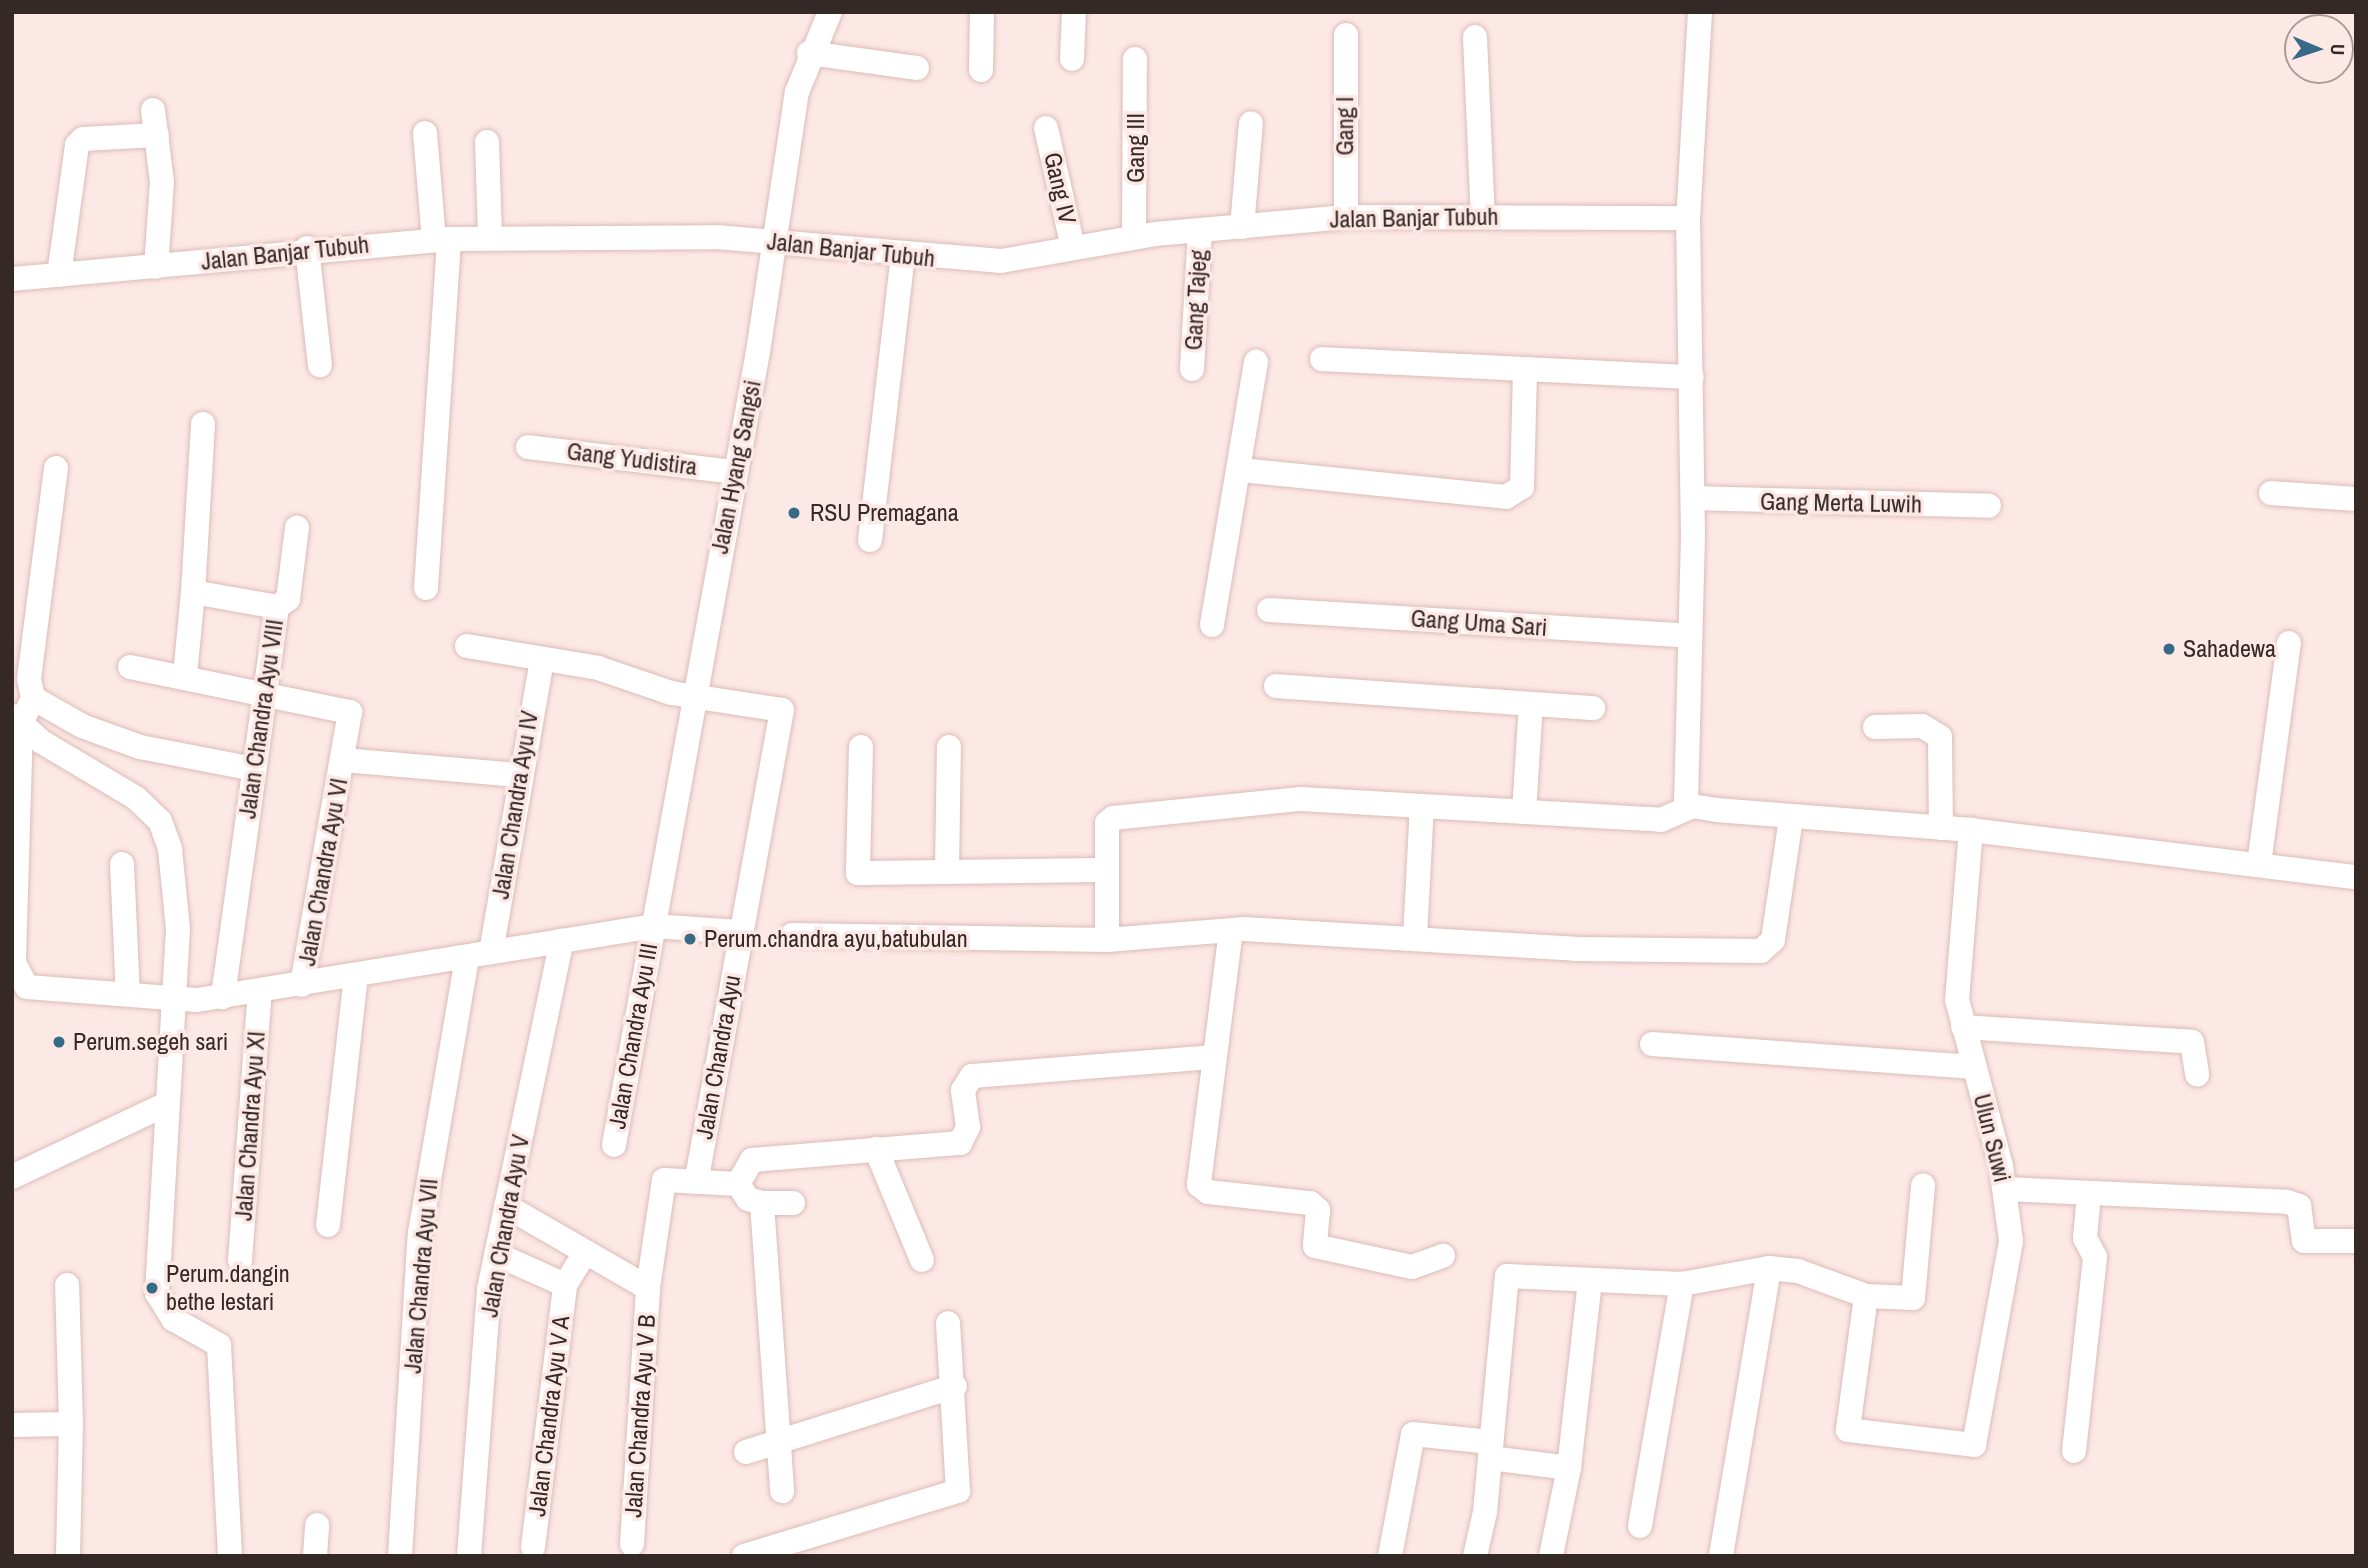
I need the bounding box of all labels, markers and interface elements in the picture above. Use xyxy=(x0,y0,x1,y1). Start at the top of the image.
north arrow xyxy=(2284,14,2354,84)
text: U xyxy=(2325,44,2351,56)
street label: Gang I xyxy=(1331,96,1359,156)
street label: Gang III xyxy=(1122,113,1150,183)
street label: Gang IV xyxy=(1038,150,1082,226)
street label: Jalan Banjar Tubuh xyxy=(1329,202,1499,234)
street label: Jalan Banjar Tubuh xyxy=(765,227,937,273)
street label: Jalan Banjar Tubuh xyxy=(199,230,371,276)
street label: Gang Tajeg xyxy=(1179,249,1213,351)
street label: Jalan Hyang Sangsi xyxy=(705,378,767,556)
street label: Gang Yudistira xyxy=(565,437,699,481)
street label: Gang Merta Luwih xyxy=(1760,487,1922,519)
place label: RSU Premagana xyxy=(810,499,959,527)
marker: RSU Premagana xyxy=(784,503,804,523)
street label: Gang Uma Sari xyxy=(1410,604,1548,642)
street label: Jalan Chandra Ayu VIII xyxy=(233,617,289,821)
place label: Sahadewa xyxy=(2183,635,2276,663)
marker: Sahadewa xyxy=(2161,641,2177,657)
street label: Jalan Chandra Ayu IV xyxy=(486,708,544,902)
street label: Jalan Chandra Ayu VI xyxy=(292,775,354,969)
place label: Perum.chandra ayu,batubulan xyxy=(704,925,968,953)
marker: Perum.chandra ayu,batubulan xyxy=(682,931,698,947)
street label: Jalan Chandra Ayu III xyxy=(602,940,664,1132)
street label: Jalan Chandra Ayu xyxy=(689,972,747,1142)
place label: Perum.segeh sari xyxy=(73,1028,228,1056)
street label: Jalan Chandra Ayu XI xyxy=(229,1030,271,1222)
marker: Perum.segeh sari xyxy=(51,1034,67,1050)
street label: Ulun Suwi xyxy=(1967,1091,2017,1185)
street label: Jalan Chandra Ayu V xyxy=(475,1132,535,1320)
street label: Jalan Chandra Ayu VII xyxy=(398,1177,444,1375)
place label: Perum.dangin bethe lestari xyxy=(166,1260,290,1316)
marker: Perum.dangin bethe lestari xyxy=(144,1280,160,1296)
street label: Jalan Chandra Ayu V A xyxy=(522,1313,576,1519)
street label: Jalan Chandra Ayu V B xyxy=(619,1313,661,1519)

